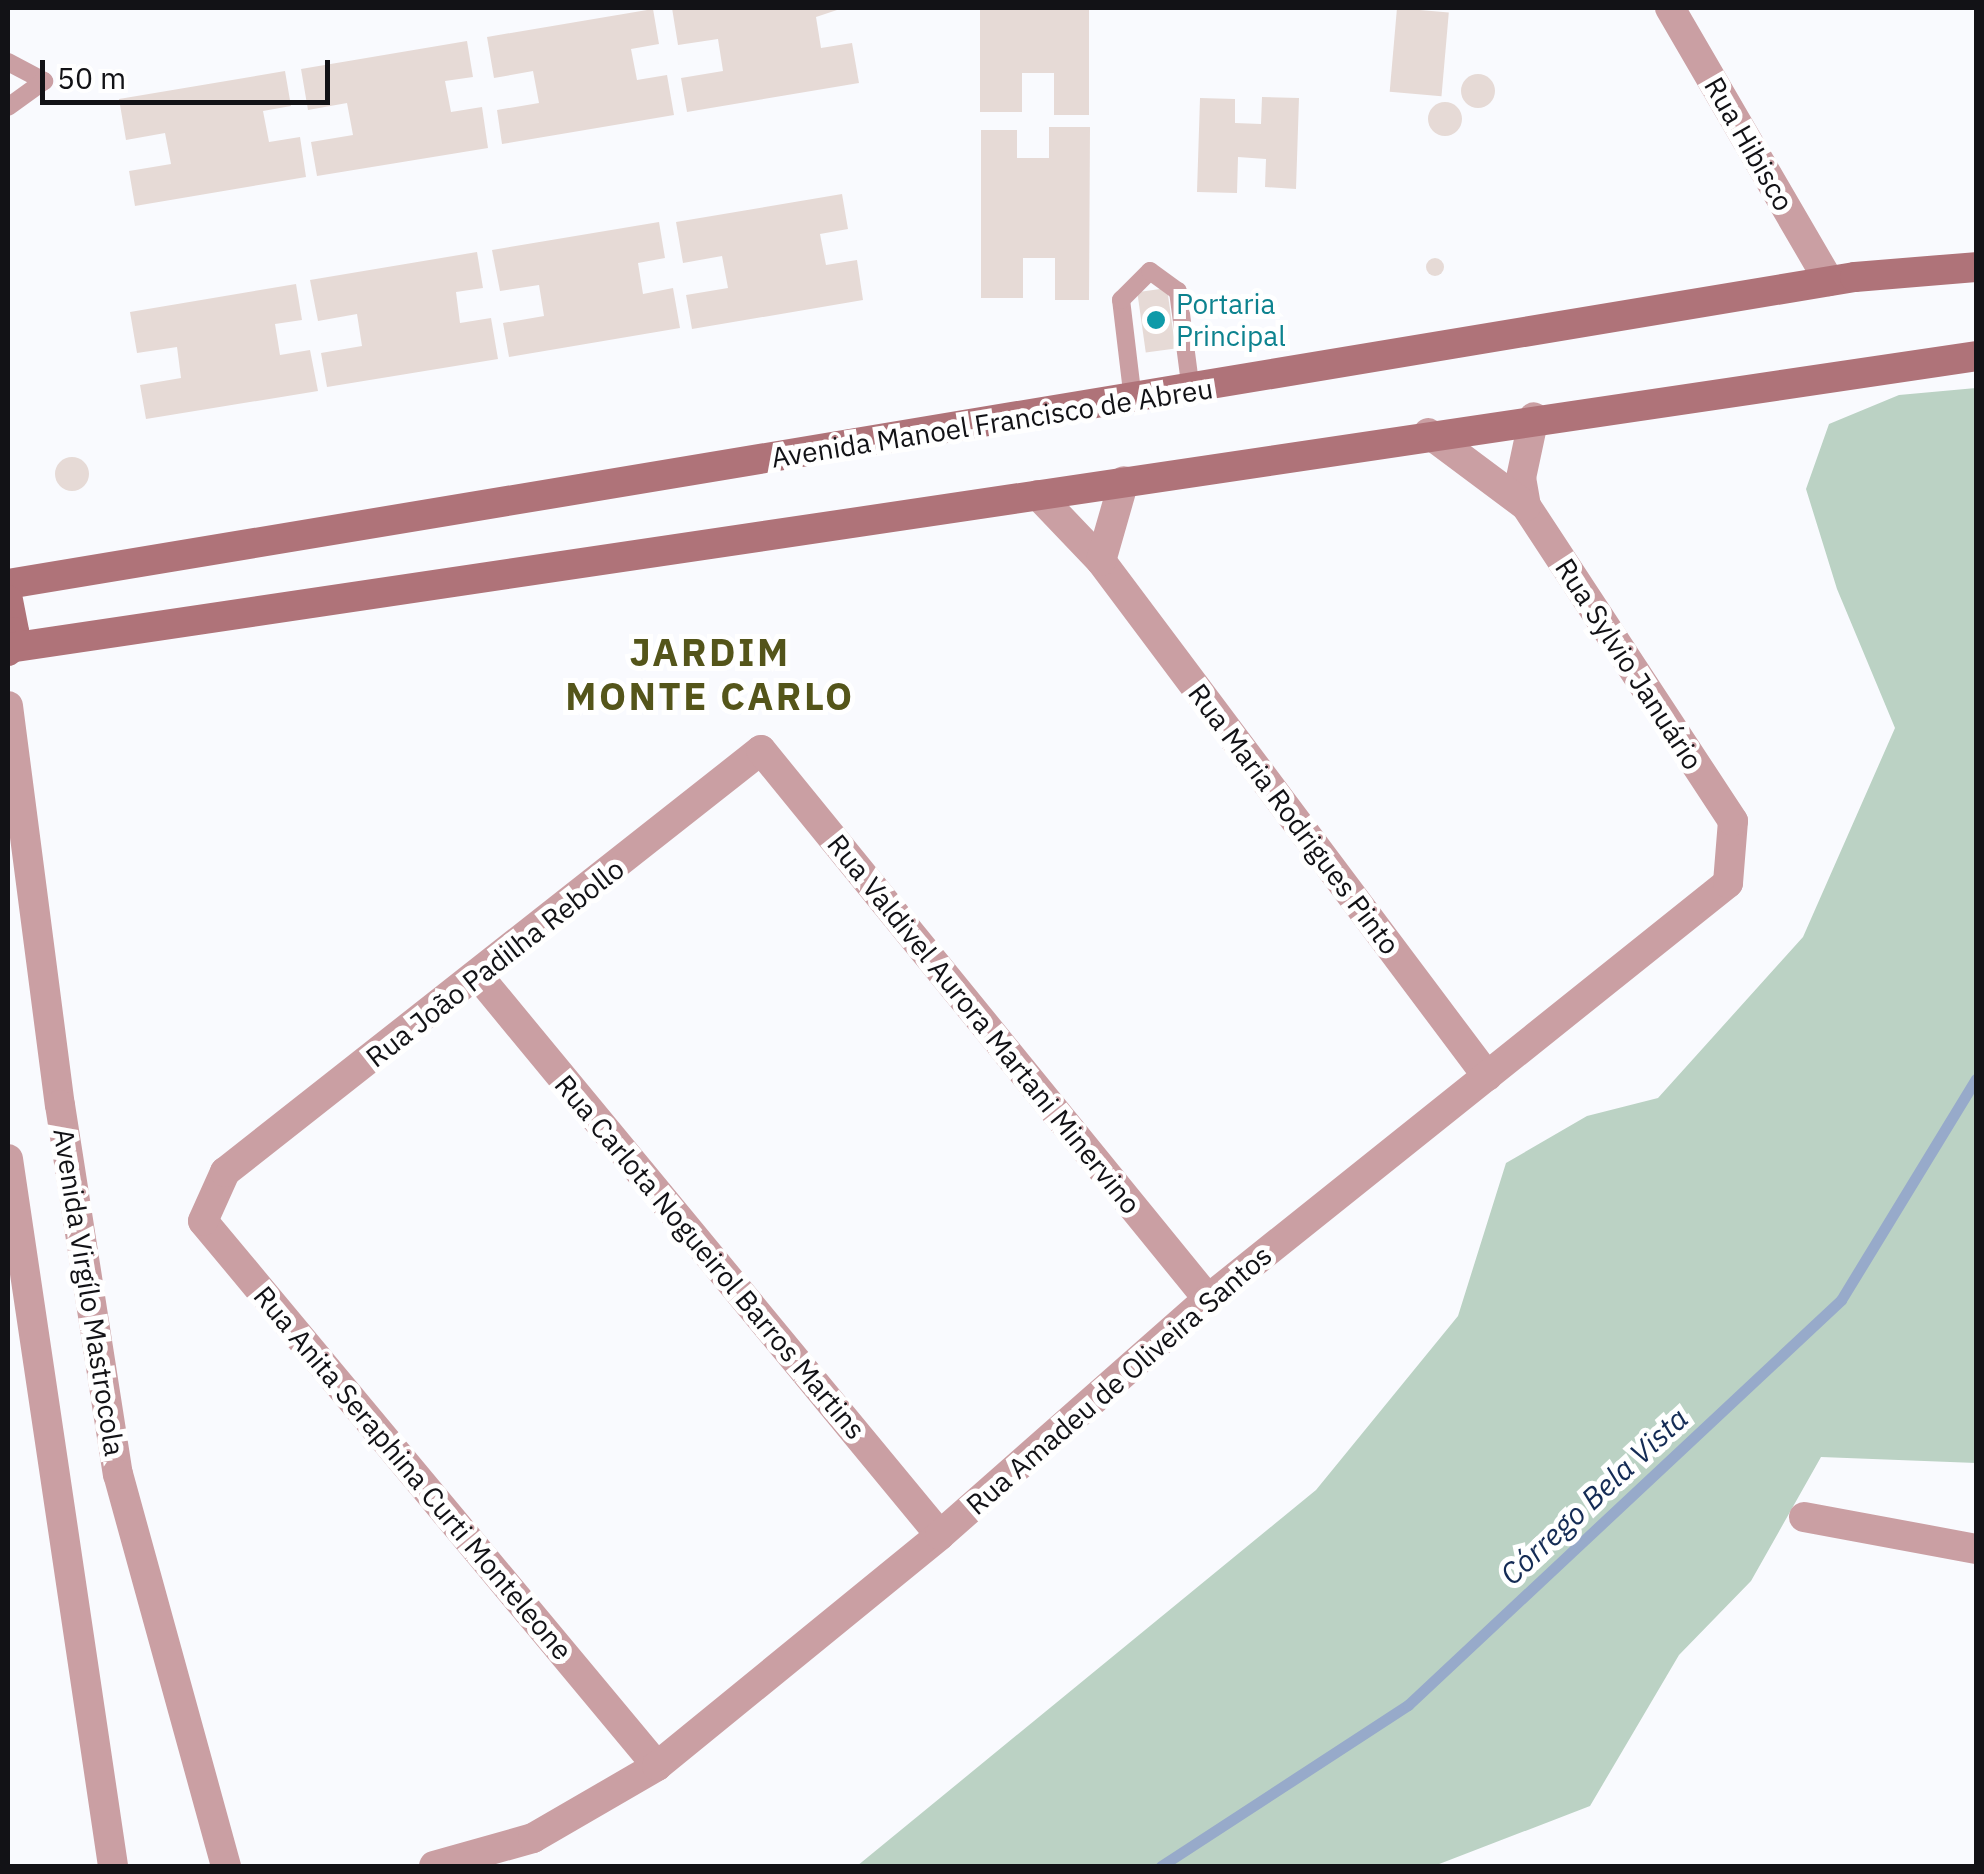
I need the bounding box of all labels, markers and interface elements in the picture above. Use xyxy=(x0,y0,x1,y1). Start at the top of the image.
scale bar xyxy=(45,40,335,102)
text: 50 m xyxy=(57,58,126,97)
street label: Rua Hibisco xyxy=(1697,71,1801,217)
place label: Portaria Principal xyxy=(1176,287,1286,353)
marker: Portaria Principal xyxy=(1145,309,1167,331)
street label: Avenida Manoel Francisco de Abreu xyxy=(769,371,1215,475)
street label: Rua Sylvio Januário xyxy=(1548,552,1710,776)
district label: JARDIM MONTE CARLO xyxy=(565,629,855,718)
street label: Rua Maria Rodrigues Pinto xyxy=(1181,677,1407,961)
street label: Rua Valdivel Aurora Martani Minervino xyxy=(820,828,1148,1220)
street label: Rua João Padilha Rebollo xyxy=(359,852,631,1074)
street label: Rua Carlota Nogueirol Barros Martins xyxy=(548,1068,872,1446)
street label: Avenida Virgílo Mastrocola xyxy=(46,1126,132,1458)
street label: Rua Amadeu de Oliveira Santos xyxy=(960,1238,1278,1522)
street label: Rua Anita Seraphina Curti Monteleone xyxy=(247,1279,579,1667)
water label: Córrego Bela Vista xyxy=(1493,1400,1695,1592)

